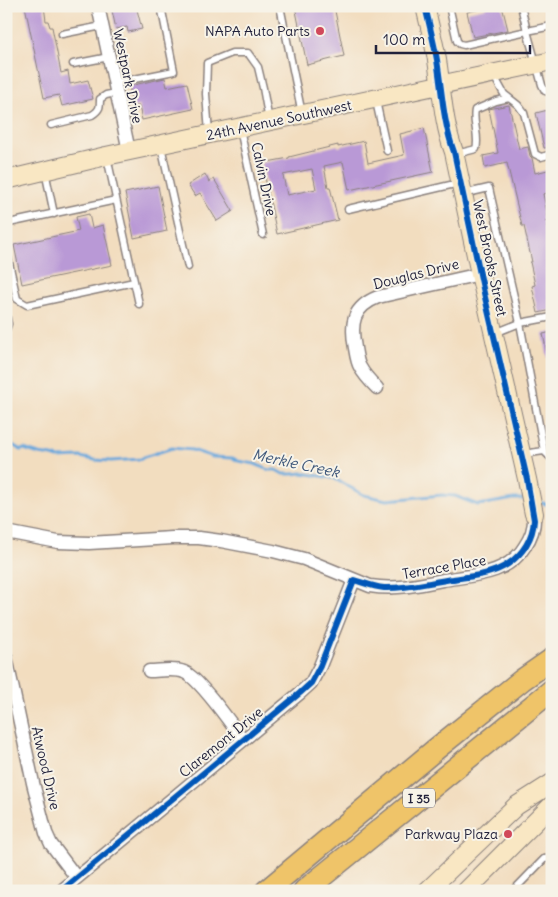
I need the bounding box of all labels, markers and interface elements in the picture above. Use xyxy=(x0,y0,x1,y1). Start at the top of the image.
place label: NAPA Auto Parts xyxy=(205,22,310,40)
scale bar xyxy=(376,22,529,54)
marker: NAPA Auto Parts xyxy=(314,25,326,37)
street label: Westpark Drive xyxy=(109,27,147,125)
text: 100 m xyxy=(383,30,425,49)
street label: 24th Avenue Southwest xyxy=(205,96,354,144)
street label: Calvin Drive xyxy=(247,141,281,217)
street label: West Brooks Street xyxy=(469,198,511,318)
street label: Douglas Drive xyxy=(371,255,461,293)
water label: Merkle Creek xyxy=(251,445,342,482)
street label: Terrace Place xyxy=(401,551,487,583)
street label: Claremont Drive xyxy=(176,703,266,781)
street label: Atwood Drive xyxy=(28,725,64,811)
road number: I 35 xyxy=(403,788,435,808)
place label: Parkway Plaza xyxy=(405,825,498,843)
marker: Parkway Plaza xyxy=(502,828,514,840)

